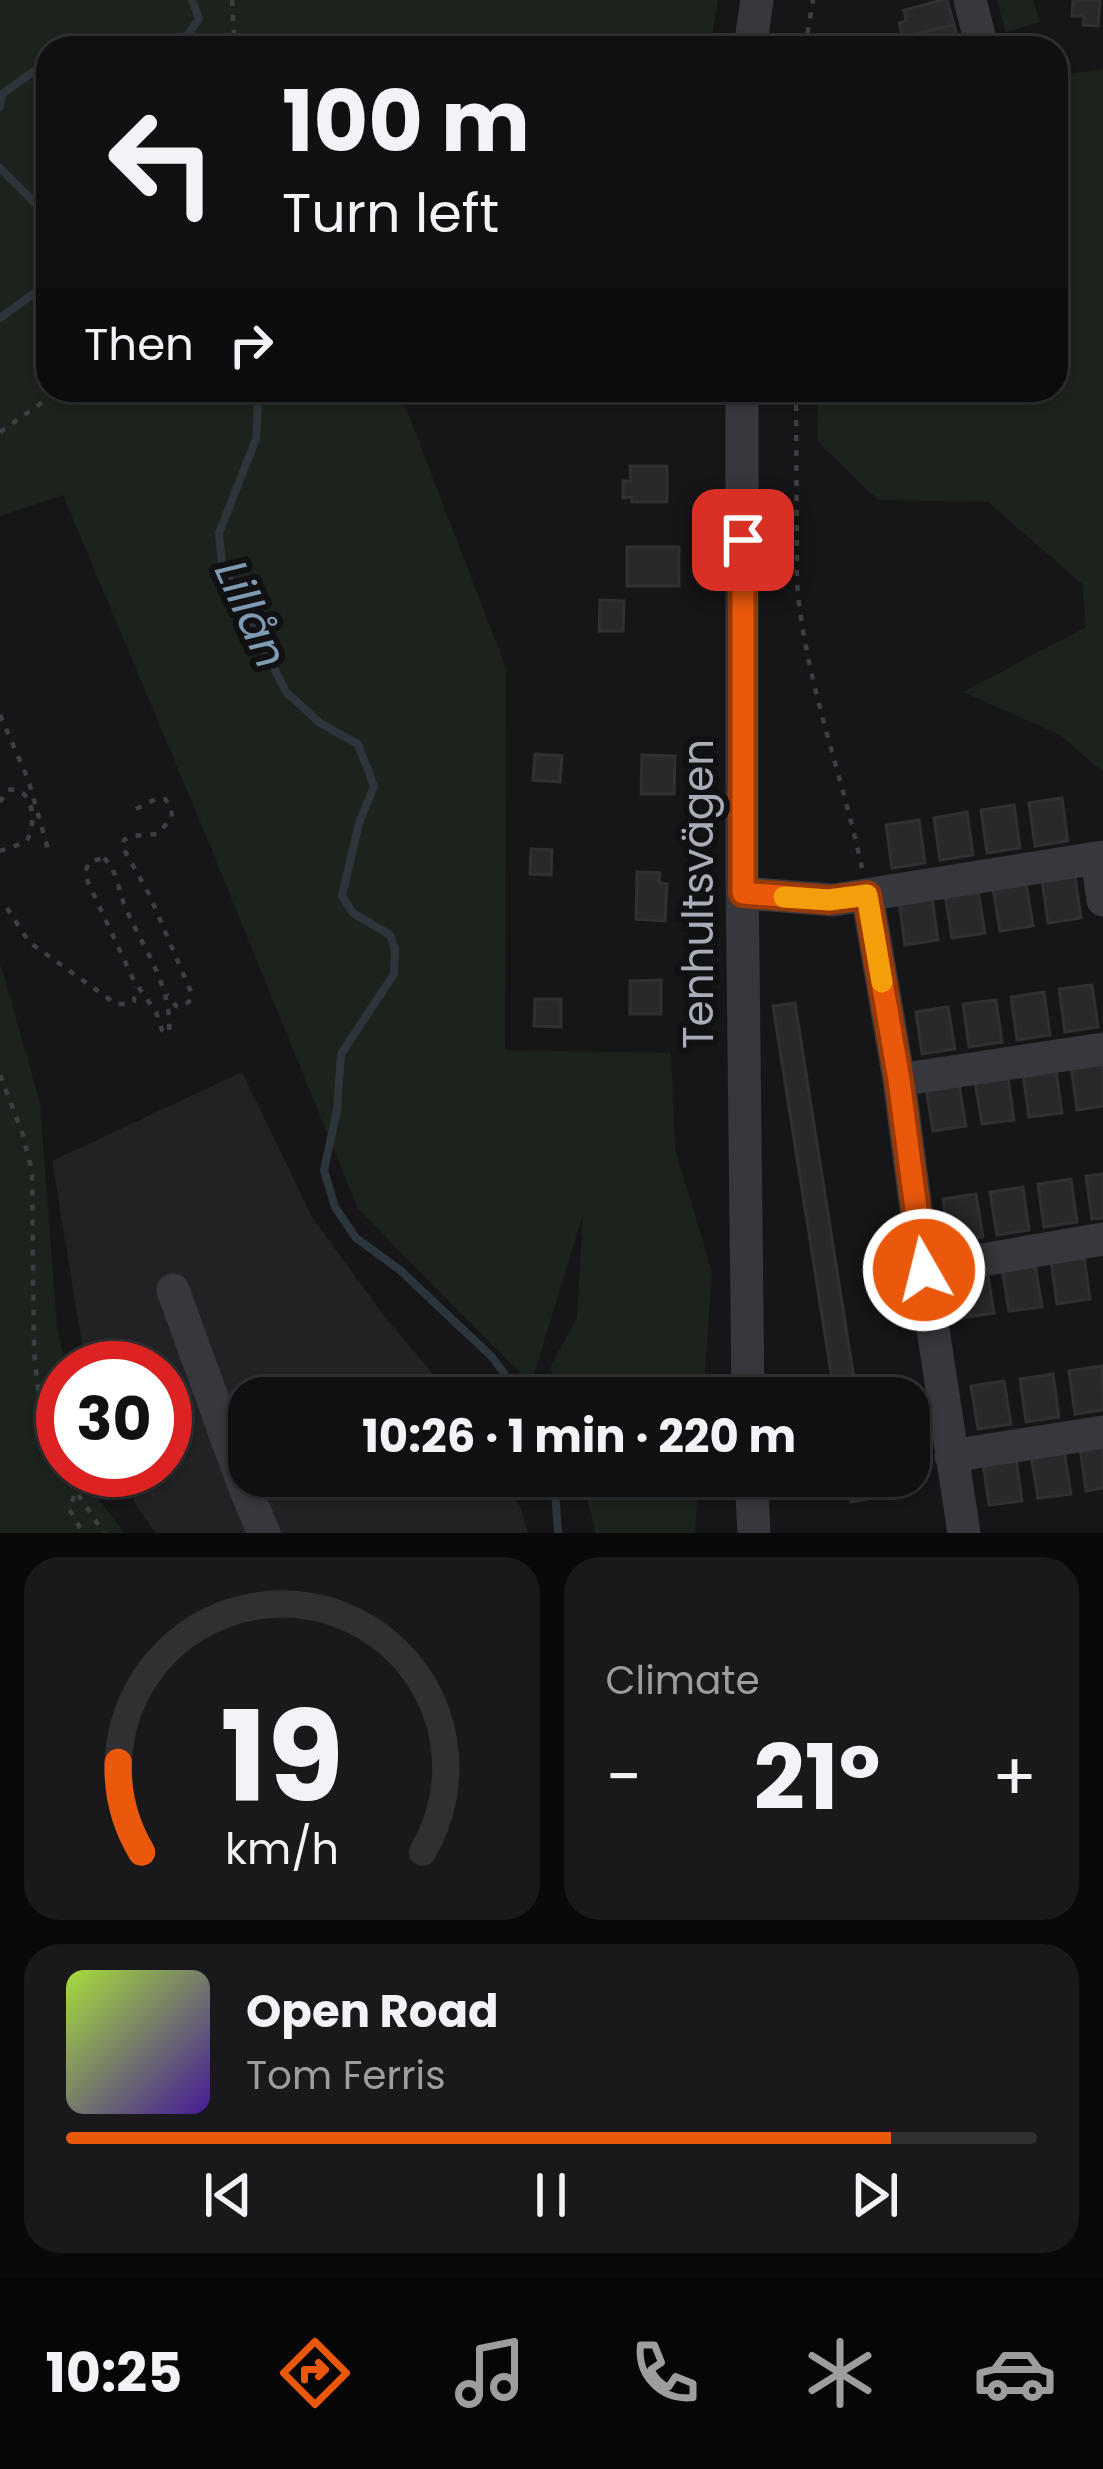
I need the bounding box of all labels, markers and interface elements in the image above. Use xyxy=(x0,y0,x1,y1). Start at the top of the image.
text: 100 m xyxy=(282,63,530,180)
icon: left xyxy=(84,84,240,240)
text: Turn left xyxy=(282,175,499,251)
icon: right xyxy=(218,312,284,378)
text: Then xyxy=(84,313,194,376)
pin xyxy=(692,489,794,591)
icon: arrive xyxy=(710,507,776,573)
water label: Lillån xyxy=(199,550,303,678)
street label: Tenhultsvägen xyxy=(669,739,728,1049)
position arrow xyxy=(861,1207,987,1333)
speed limit sign: 30 xyxy=(36,1341,192,1497)
text: 10:26 · 1 min · 220 m xyxy=(362,1405,796,1468)
text: Climate xyxy=(606,1653,760,1708)
text: 19 xyxy=(220,1670,344,1845)
text: 21° xyxy=(753,1714,880,1841)
text: − xyxy=(606,1731,642,1823)
text: + xyxy=(992,1731,1037,1823)
text: km/h xyxy=(225,1818,339,1878)
text: Open Road xyxy=(246,1980,499,2043)
text: Tom Ferris xyxy=(246,2048,446,2103)
icon: previous xyxy=(195,2162,261,2228)
icon: pause xyxy=(518,2162,584,2228)
icon: next xyxy=(842,2162,908,2228)
icon: directions xyxy=(273,2331,357,2415)
icon: music xyxy=(448,2331,532,2415)
icon: phone xyxy=(623,2331,707,2415)
icon: climate xyxy=(798,2331,882,2415)
icon: car xyxy=(973,2331,1057,2415)
text: 10:25 xyxy=(46,2335,182,2411)

